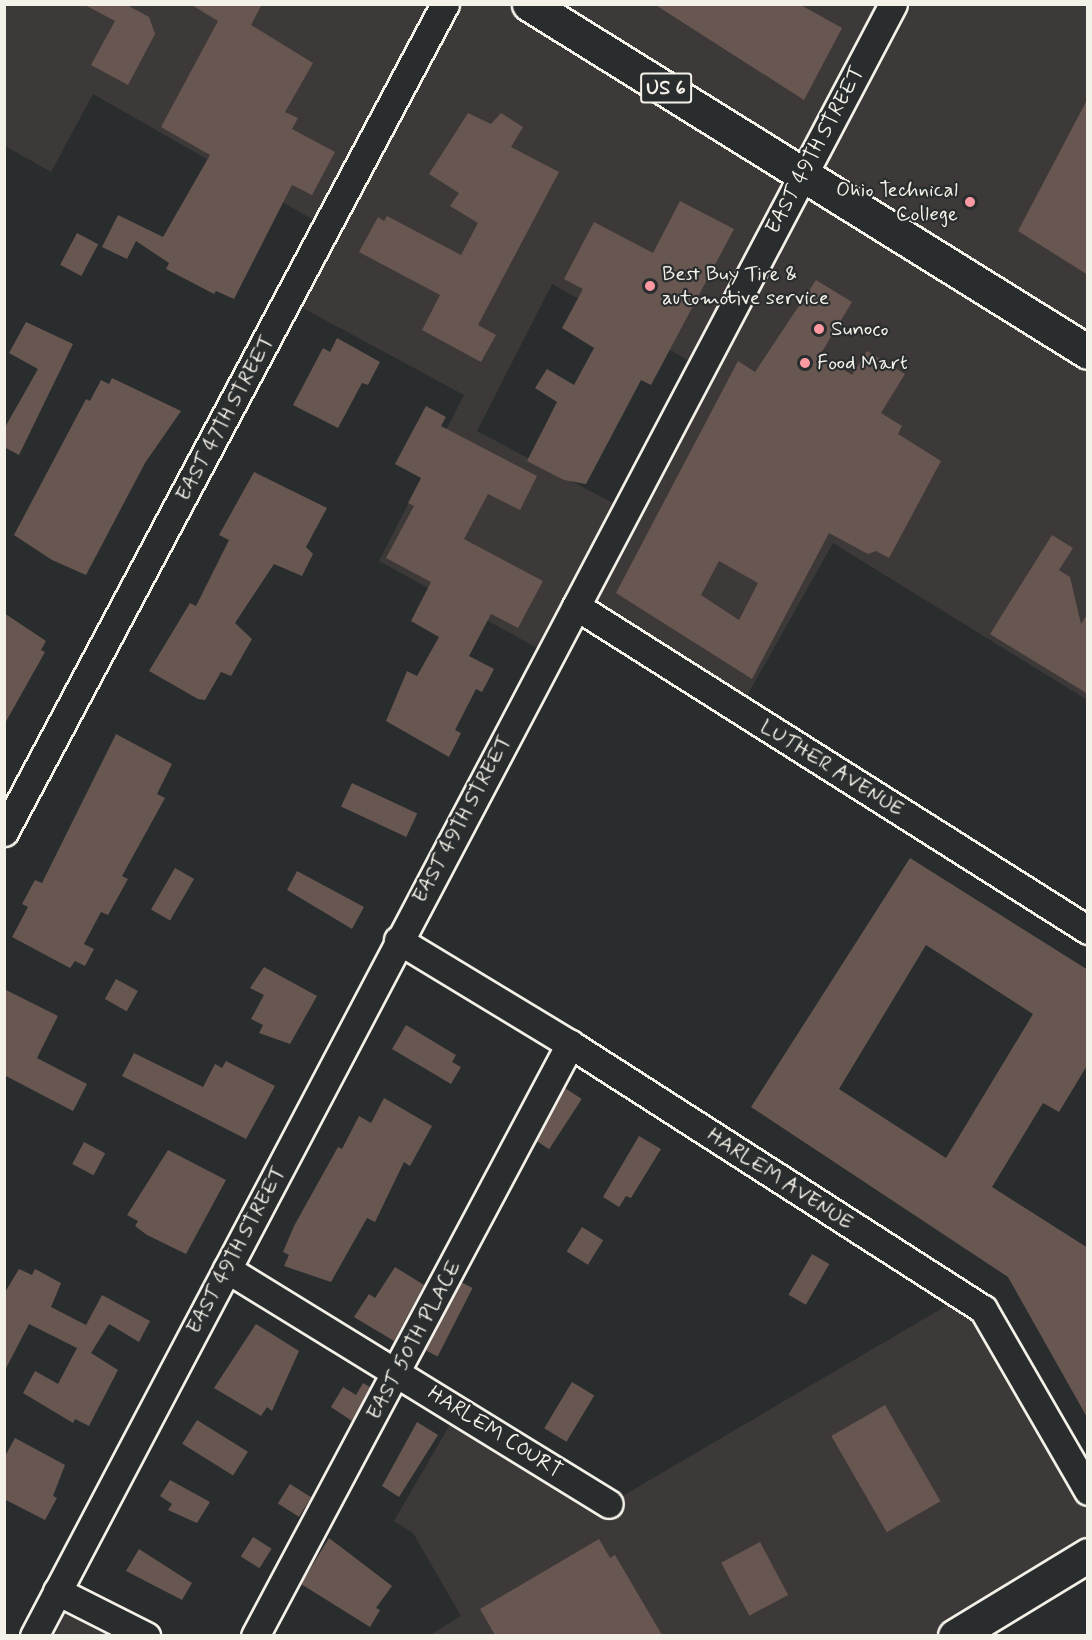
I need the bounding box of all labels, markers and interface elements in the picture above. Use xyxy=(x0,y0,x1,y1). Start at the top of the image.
street label: EAST 49TH STREET xyxy=(760,61,870,239)
road number: US 6 xyxy=(639,71,693,105)
place label: Ohio Technical College xyxy=(836,177,958,227)
marker: Ohio Technical College xyxy=(963,195,977,209)
place label: Best Buy Tire & automotive service xyxy=(662,261,826,311)
marker: Best Buy Tire & automotive service xyxy=(643,279,657,293)
place label: Sunoco xyxy=(831,316,889,342)
marker: Sunoco xyxy=(812,322,826,336)
street label: EAST 47TH STREET xyxy=(170,330,280,506)
place label: Food Mart xyxy=(817,350,909,376)
marker: Food Mart xyxy=(798,356,812,370)
street label: LUTHER AVENUE xyxy=(754,713,910,823)
street label: EAST 49TH STREET xyxy=(407,730,517,908)
street label: HARLEM AVENUE xyxy=(701,1121,859,1237)
street label: EAST 49TH STREET xyxy=(181,1161,291,1339)
street label: EAST 50TH PLACE xyxy=(362,1257,466,1423)
street label: HARLEM COURT xyxy=(421,1379,569,1485)

